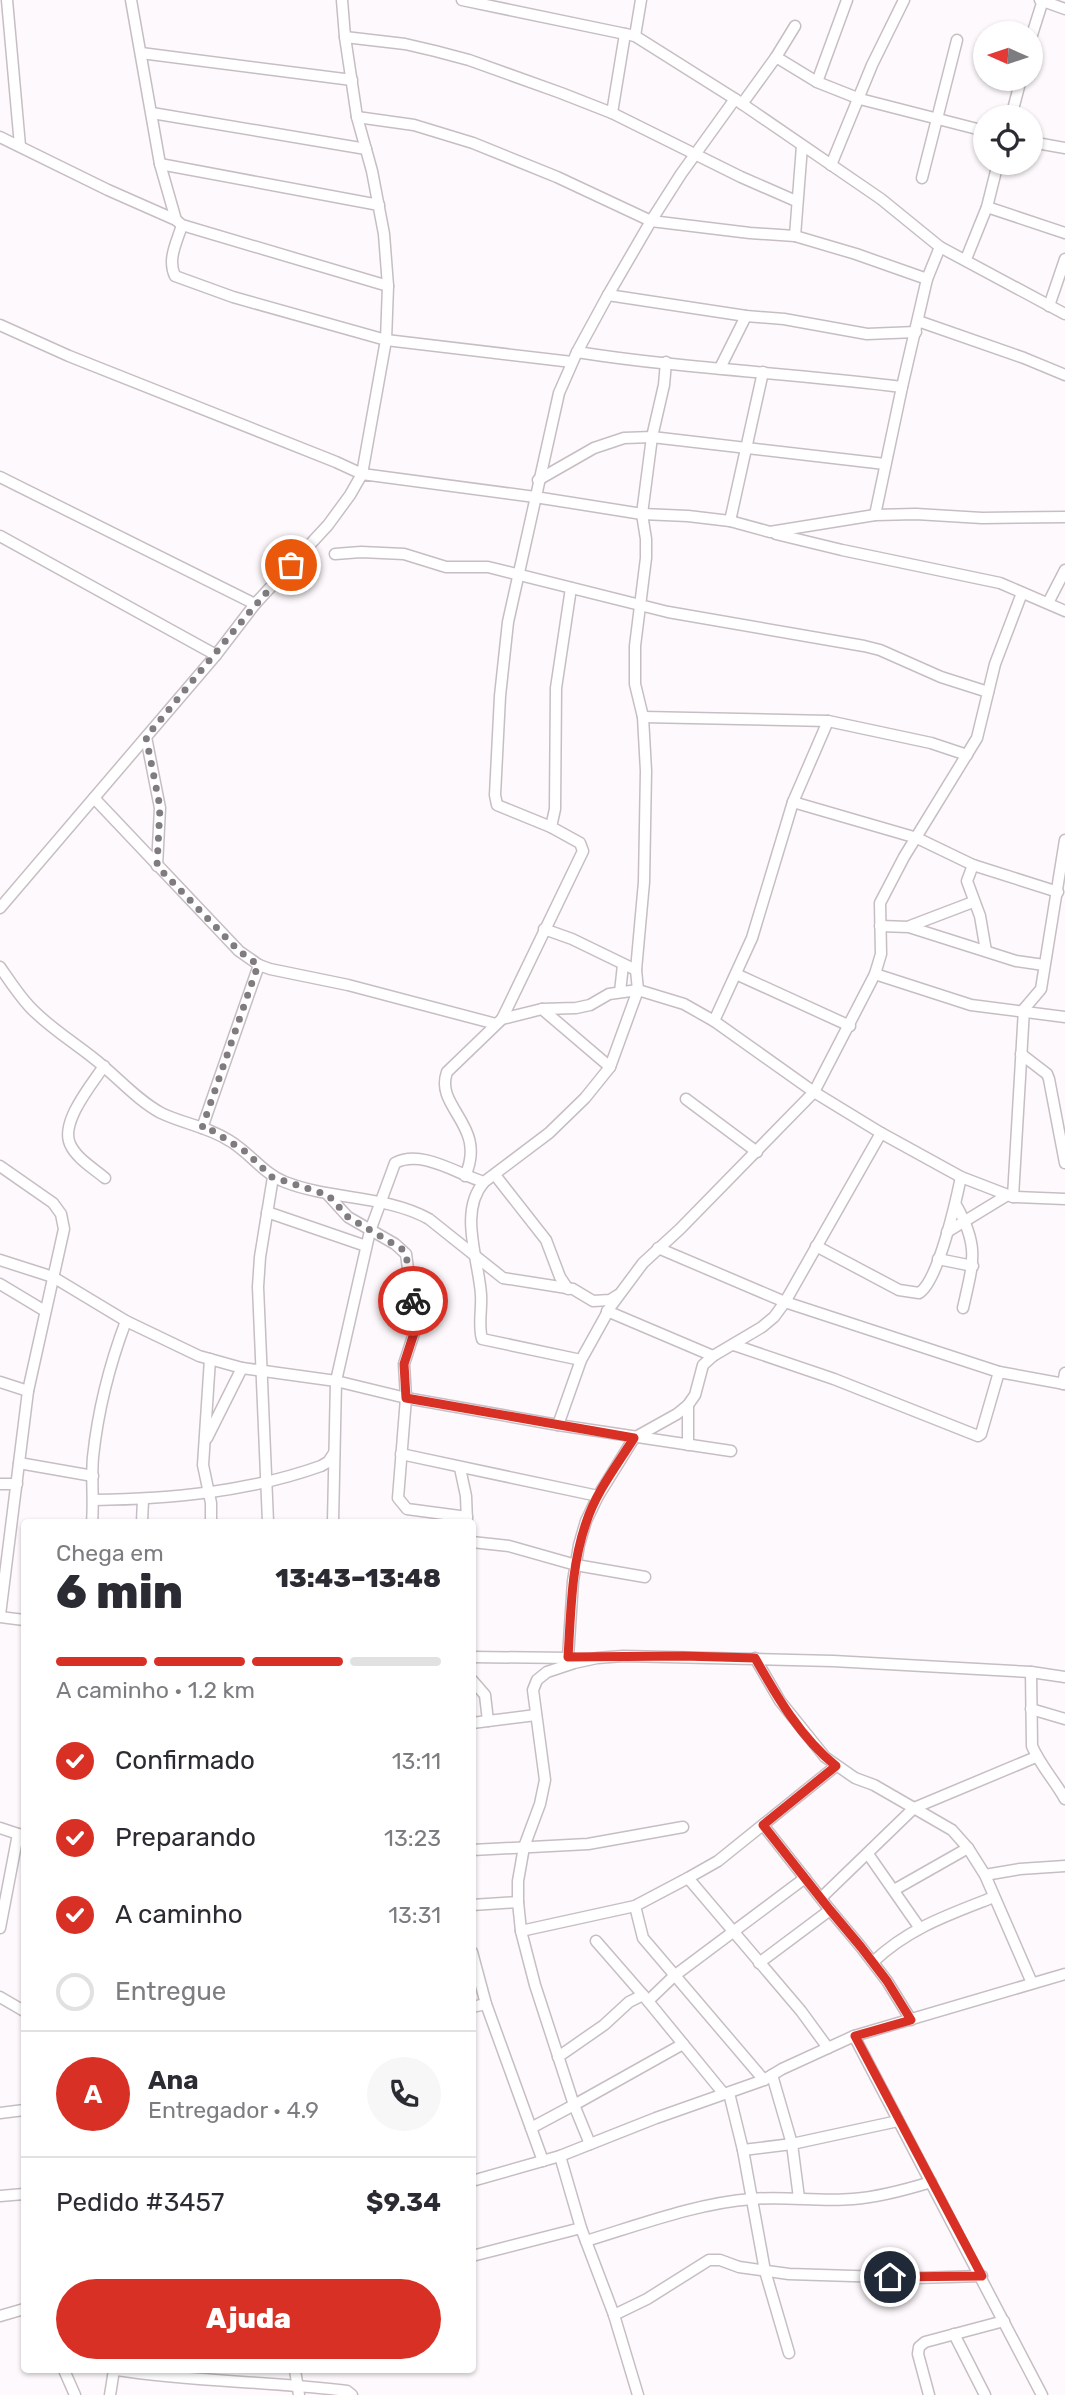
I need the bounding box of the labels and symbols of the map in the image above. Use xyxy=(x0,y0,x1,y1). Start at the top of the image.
north arrow xyxy=(973,21,1043,91)
pin xyxy=(261,535,321,595)
courier xyxy=(378,1266,448,1336)
pin xyxy=(860,2247,920,2307)

